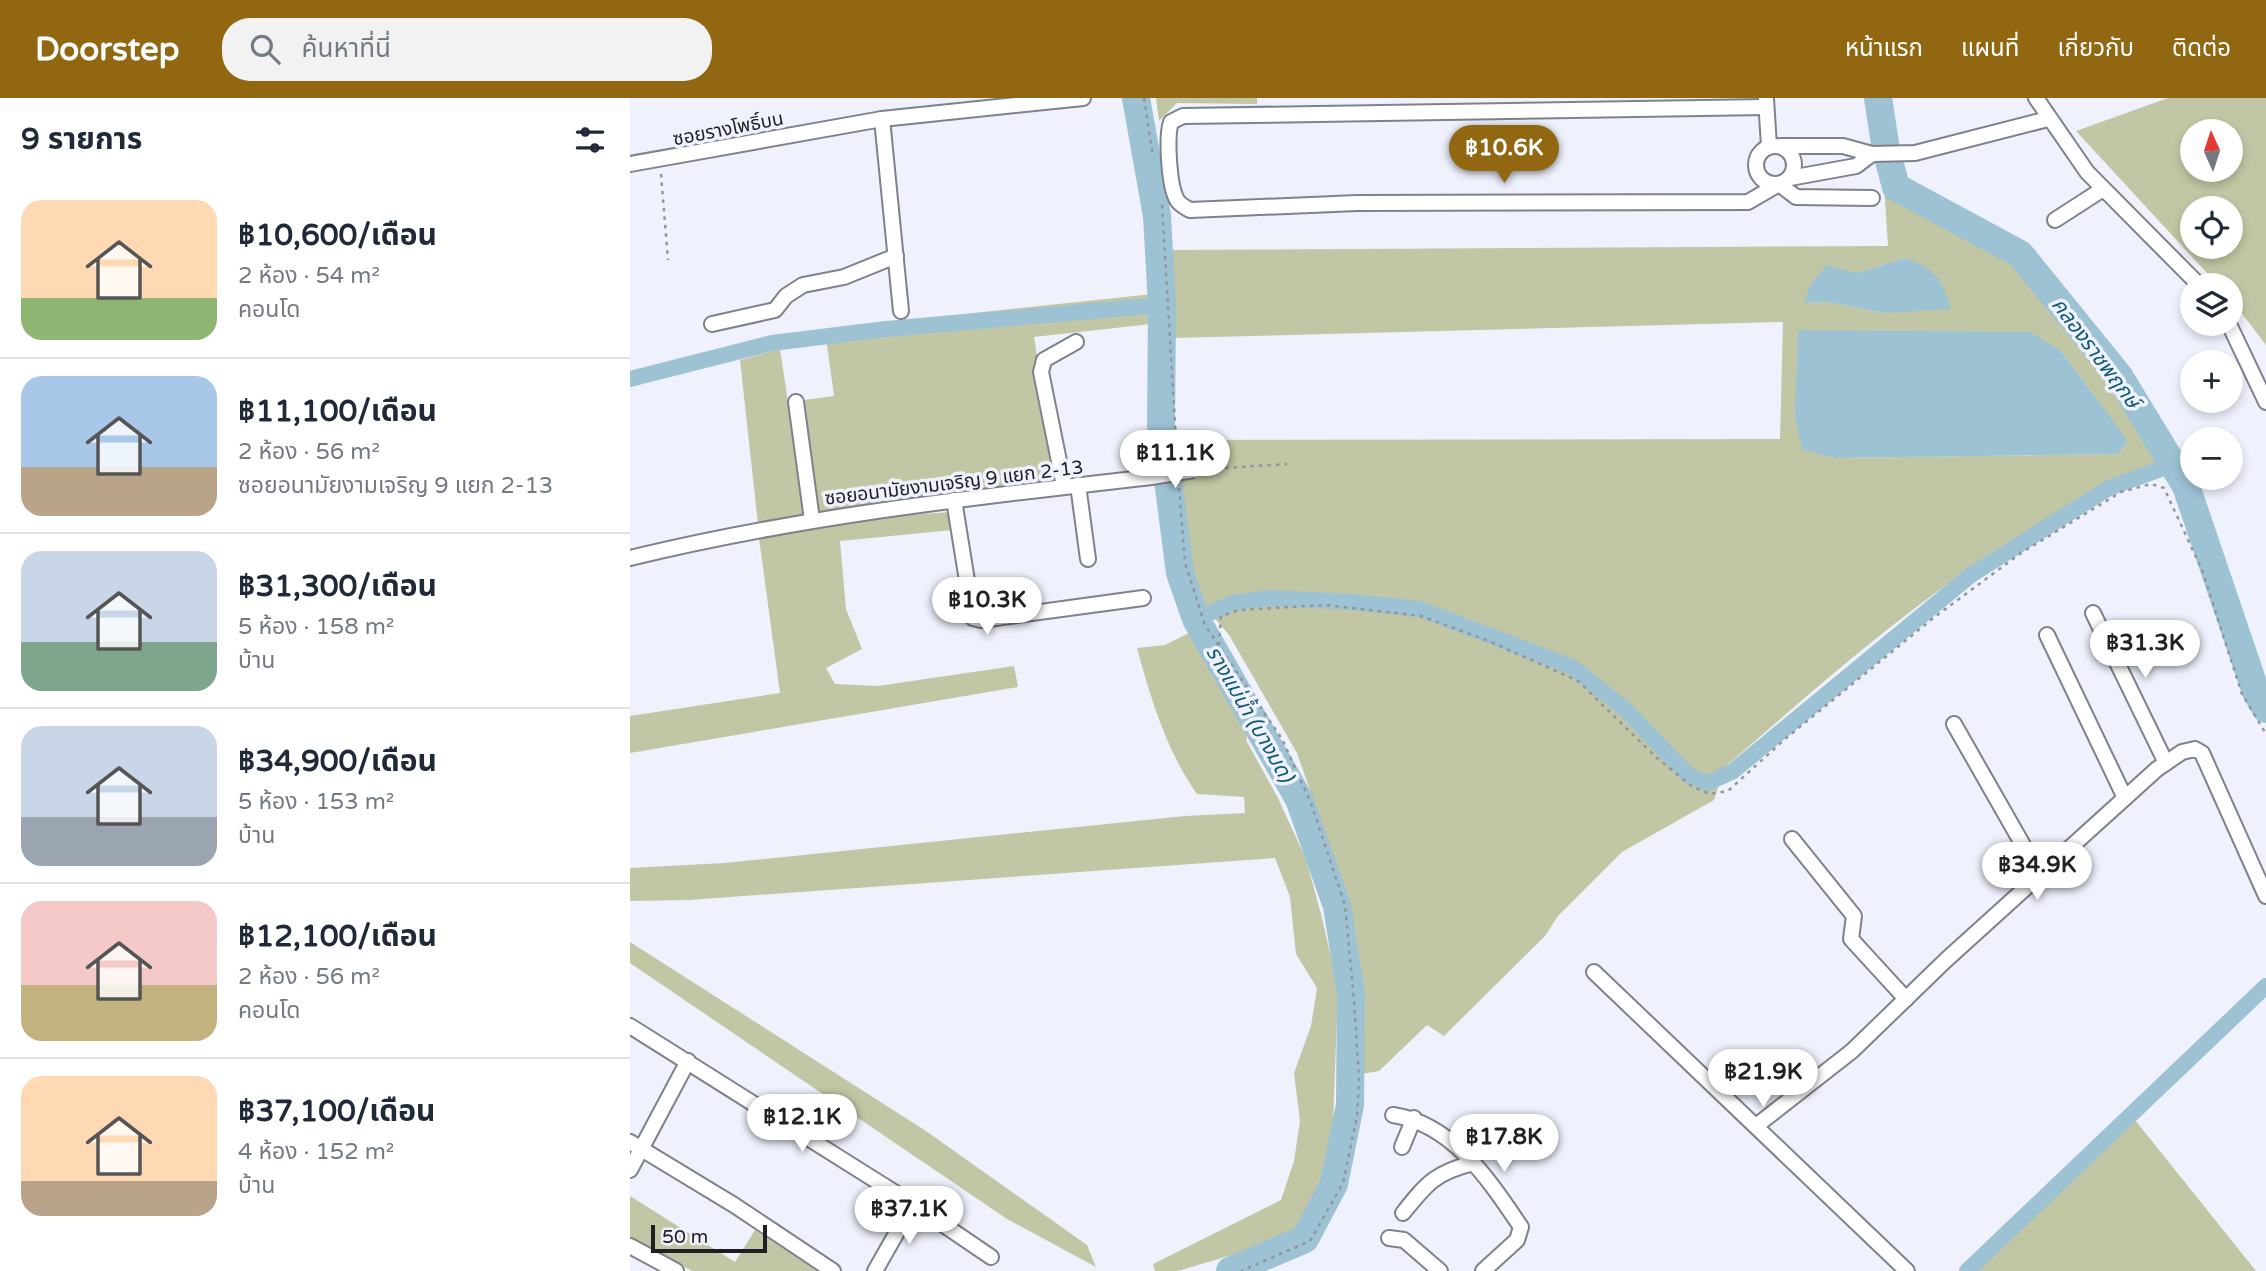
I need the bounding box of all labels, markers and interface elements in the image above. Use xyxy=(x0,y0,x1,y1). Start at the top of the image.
search box xyxy=(222,18,712,81)
text: Doorstep xyxy=(35,30,180,69)
icon: search xyxy=(246,30,284,68)
text: ค้นหาที่นี่ xyxy=(302,33,391,64)
text: หน้าแรก xyxy=(1845,34,1923,63)
text: แผนที่ xyxy=(1961,34,2019,63)
text: เกี่ยวกับ xyxy=(2057,34,2134,63)
text: ติดต่อ xyxy=(2172,34,2231,63)
street label: ซอยรางโพธิ์บน xyxy=(671,107,785,150)
north arrow xyxy=(2180,119,2244,182)
map controls xyxy=(2180,119,2243,490)
text: 9 รายการ xyxy=(21,121,142,158)
icon: filters xyxy=(571,121,609,159)
pin: ฿10.6K xyxy=(1447,126,1561,185)
text: ฿10.6K xyxy=(1465,134,1543,162)
button: locate xyxy=(2180,196,2243,259)
text: ฿10,600/เดือน xyxy=(238,217,437,254)
icon: home xyxy=(77,228,161,312)
text: 2 ห้อง · 54 m² xyxy=(238,262,380,290)
button: layers xyxy=(2180,273,2243,336)
water label: คลองราชพฤกษ์ xyxy=(2046,293,2147,416)
text: คอนโด xyxy=(238,296,300,324)
button: + xyxy=(2180,350,2243,413)
text: ฿11,100/เดือน xyxy=(238,393,437,430)
icon: home xyxy=(77,404,161,488)
button: − xyxy=(2180,427,2243,490)
pin: ฿11.1K xyxy=(1118,430,1232,490)
text: 2 ห้อง · 56 m² xyxy=(238,438,380,466)
text: ฿11.1K xyxy=(1136,439,1214,467)
street label: ซอยอนามัยงามเจริญ 9 แยก 2-13 xyxy=(824,456,1085,510)
text: ซอยอนามัยงามเจริญ 9 แยก 2-13 xyxy=(238,472,553,500)
text: ฿31,300/เดือน xyxy=(238,568,437,605)
pin: ฿10.3K xyxy=(930,578,1044,637)
icon: home xyxy=(77,579,161,663)
text: ฿10.3K xyxy=(948,586,1026,614)
text: 5 ห้อง · 158 m² xyxy=(238,613,394,641)
pin: ฿31.3K xyxy=(2088,620,2202,680)
text: ฿31.3K xyxy=(2106,629,2184,657)
water label: รางแม่น้ำ (บางมด) xyxy=(1200,640,1302,788)
text: บ้าน xyxy=(238,647,275,675)
text: ฿34,900/เดือน xyxy=(238,743,437,780)
icon: home xyxy=(77,754,161,838)
text: 5 ห้อง · 153 m² xyxy=(238,788,394,816)
text: บ้าน xyxy=(238,822,275,850)
pin: ฿34.9K xyxy=(1980,842,2094,902)
text: ฿34.9K xyxy=(1998,851,2076,879)
text: ฿12,100/เดือน xyxy=(238,918,437,955)
icon: home xyxy=(77,929,161,1013)
text: 2 ห้อง · 56 m² xyxy=(238,963,380,991)
text: คอนโด xyxy=(238,997,300,1025)
pin: ฿21.9K xyxy=(1706,1049,1820,1109)
text: ฿21.9K xyxy=(1724,1058,1802,1086)
text: ฿37,100/เดือน xyxy=(238,1093,435,1130)
pin: ฿12.1K xyxy=(745,1094,859,1154)
text: ฿12.1K xyxy=(763,1103,841,1131)
icon: home xyxy=(77,1104,161,1188)
pin: ฿17.8K xyxy=(1447,1114,1561,1174)
text: ฿17.8K xyxy=(1466,1123,1542,1151)
text: 4 ห้อง · 152 m² xyxy=(238,1138,394,1166)
text: บ้าน xyxy=(238,1172,275,1200)
pin: ฿37.1K xyxy=(852,1186,966,1246)
text: ฿37.1K xyxy=(871,1195,947,1223)
scale bar xyxy=(651,1222,766,1254)
text: 50 m xyxy=(662,1226,708,1248)

